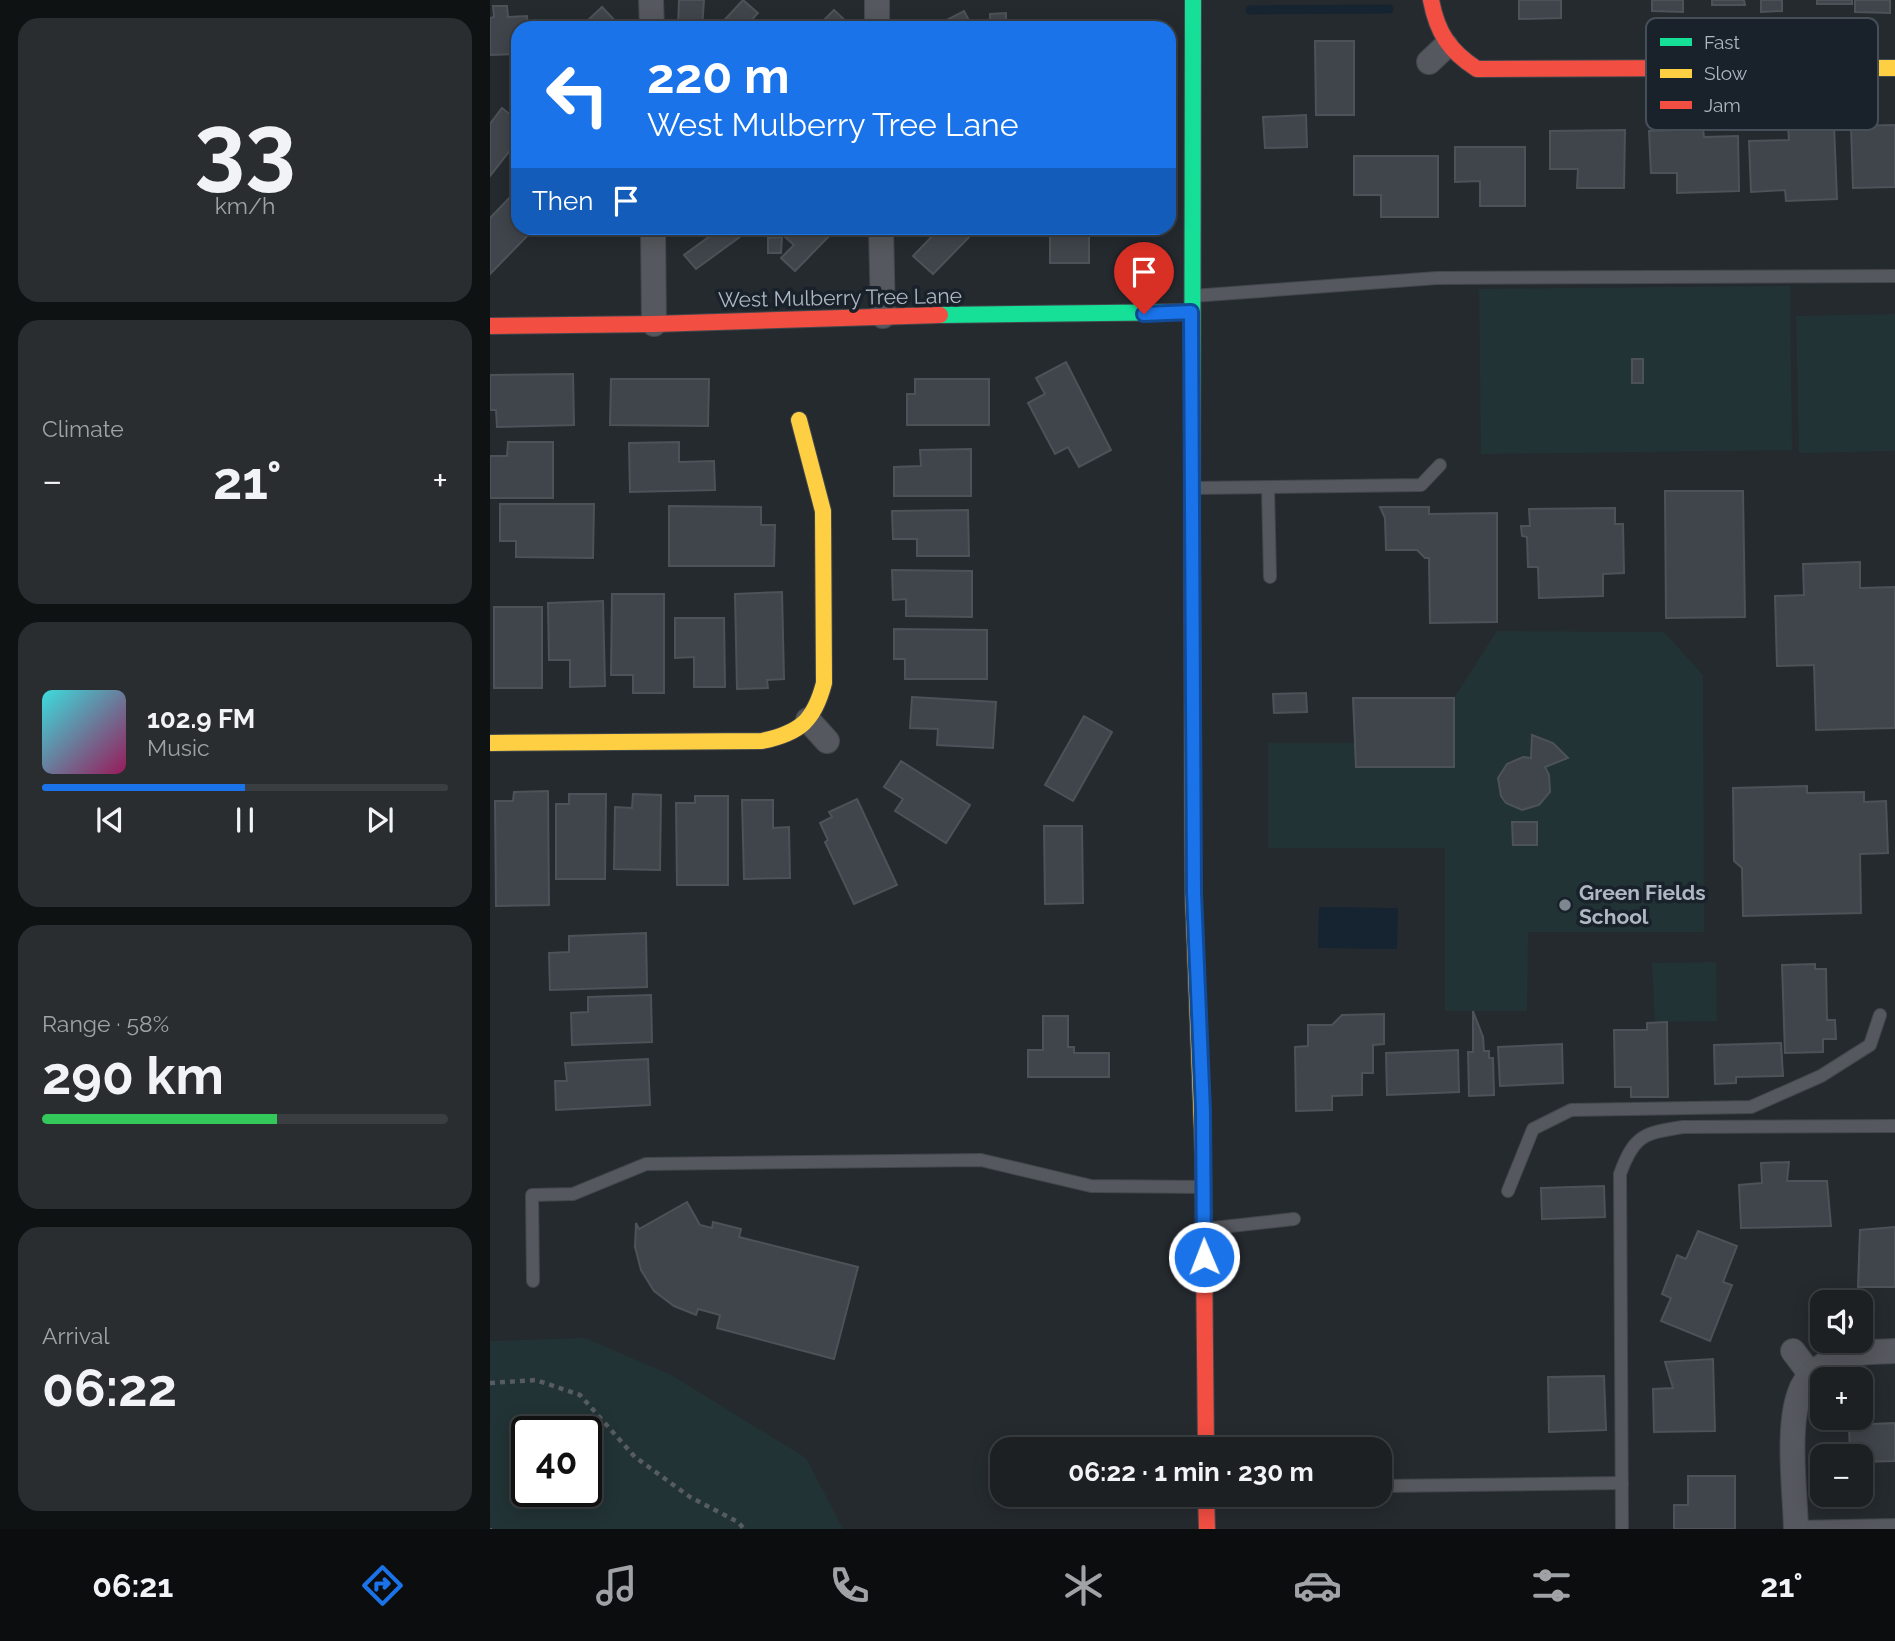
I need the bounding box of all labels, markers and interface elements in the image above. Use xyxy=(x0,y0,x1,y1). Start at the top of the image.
legend xyxy=(1646,18,1878,130)
text: Fast xyxy=(1704,31,1740,53)
text: 220 m xyxy=(647,47,790,104)
icon: left xyxy=(532,49,623,140)
text: Slow xyxy=(1704,62,1748,84)
text: 33 xyxy=(194,93,296,200)
text: Jam xyxy=(1704,94,1741,116)
text: West Mulberry Tree Lane xyxy=(647,106,1019,143)
icon: arrive xyxy=(607,182,645,220)
text: Then xyxy=(532,186,593,216)
text: km/h xyxy=(215,192,275,219)
pin xyxy=(1114,242,1174,314)
icon: arrive xyxy=(1125,253,1163,291)
street label: West Mulberry Tree Lane xyxy=(718,283,962,312)
text: Climate xyxy=(42,415,124,442)
text: 21° xyxy=(213,450,282,511)
text: − xyxy=(42,458,62,503)
text: + xyxy=(432,458,448,503)
text: 102.9 FM xyxy=(147,704,255,734)
text: Music xyxy=(147,734,210,761)
icon: previous xyxy=(91,801,129,839)
icon: pause xyxy=(226,801,264,839)
icon: next xyxy=(361,801,399,839)
place label: Green Fields School xyxy=(1579,880,1706,929)
marker: Green Fields School xyxy=(1557,897,1573,913)
text: Range · 58% xyxy=(42,1010,169,1037)
text: 290 km xyxy=(42,1045,224,1106)
position arrow xyxy=(1167,1220,1241,1294)
map controls xyxy=(1810,1290,1873,1507)
button: sound xyxy=(1810,1290,1873,1353)
text: Arrival xyxy=(42,1322,109,1349)
text: 06:22 xyxy=(42,1357,177,1418)
button: + xyxy=(1810,1367,1873,1430)
speed limit sign: 40 xyxy=(511,1416,602,1507)
button: − xyxy=(1810,1444,1873,1507)
text: 06:22 · 1 min · 230 m xyxy=(1068,1457,1314,1487)
icon: directions xyxy=(358,1561,407,1610)
icon: music xyxy=(592,1561,641,1610)
icon: phone xyxy=(825,1561,874,1610)
icon: climate xyxy=(1059,1561,1108,1610)
icon: car xyxy=(1293,1561,1342,1610)
icon: filters xyxy=(1527,1561,1576,1610)
text: 06:21 xyxy=(92,1567,173,1604)
text: 21° xyxy=(1760,1567,1803,1604)

